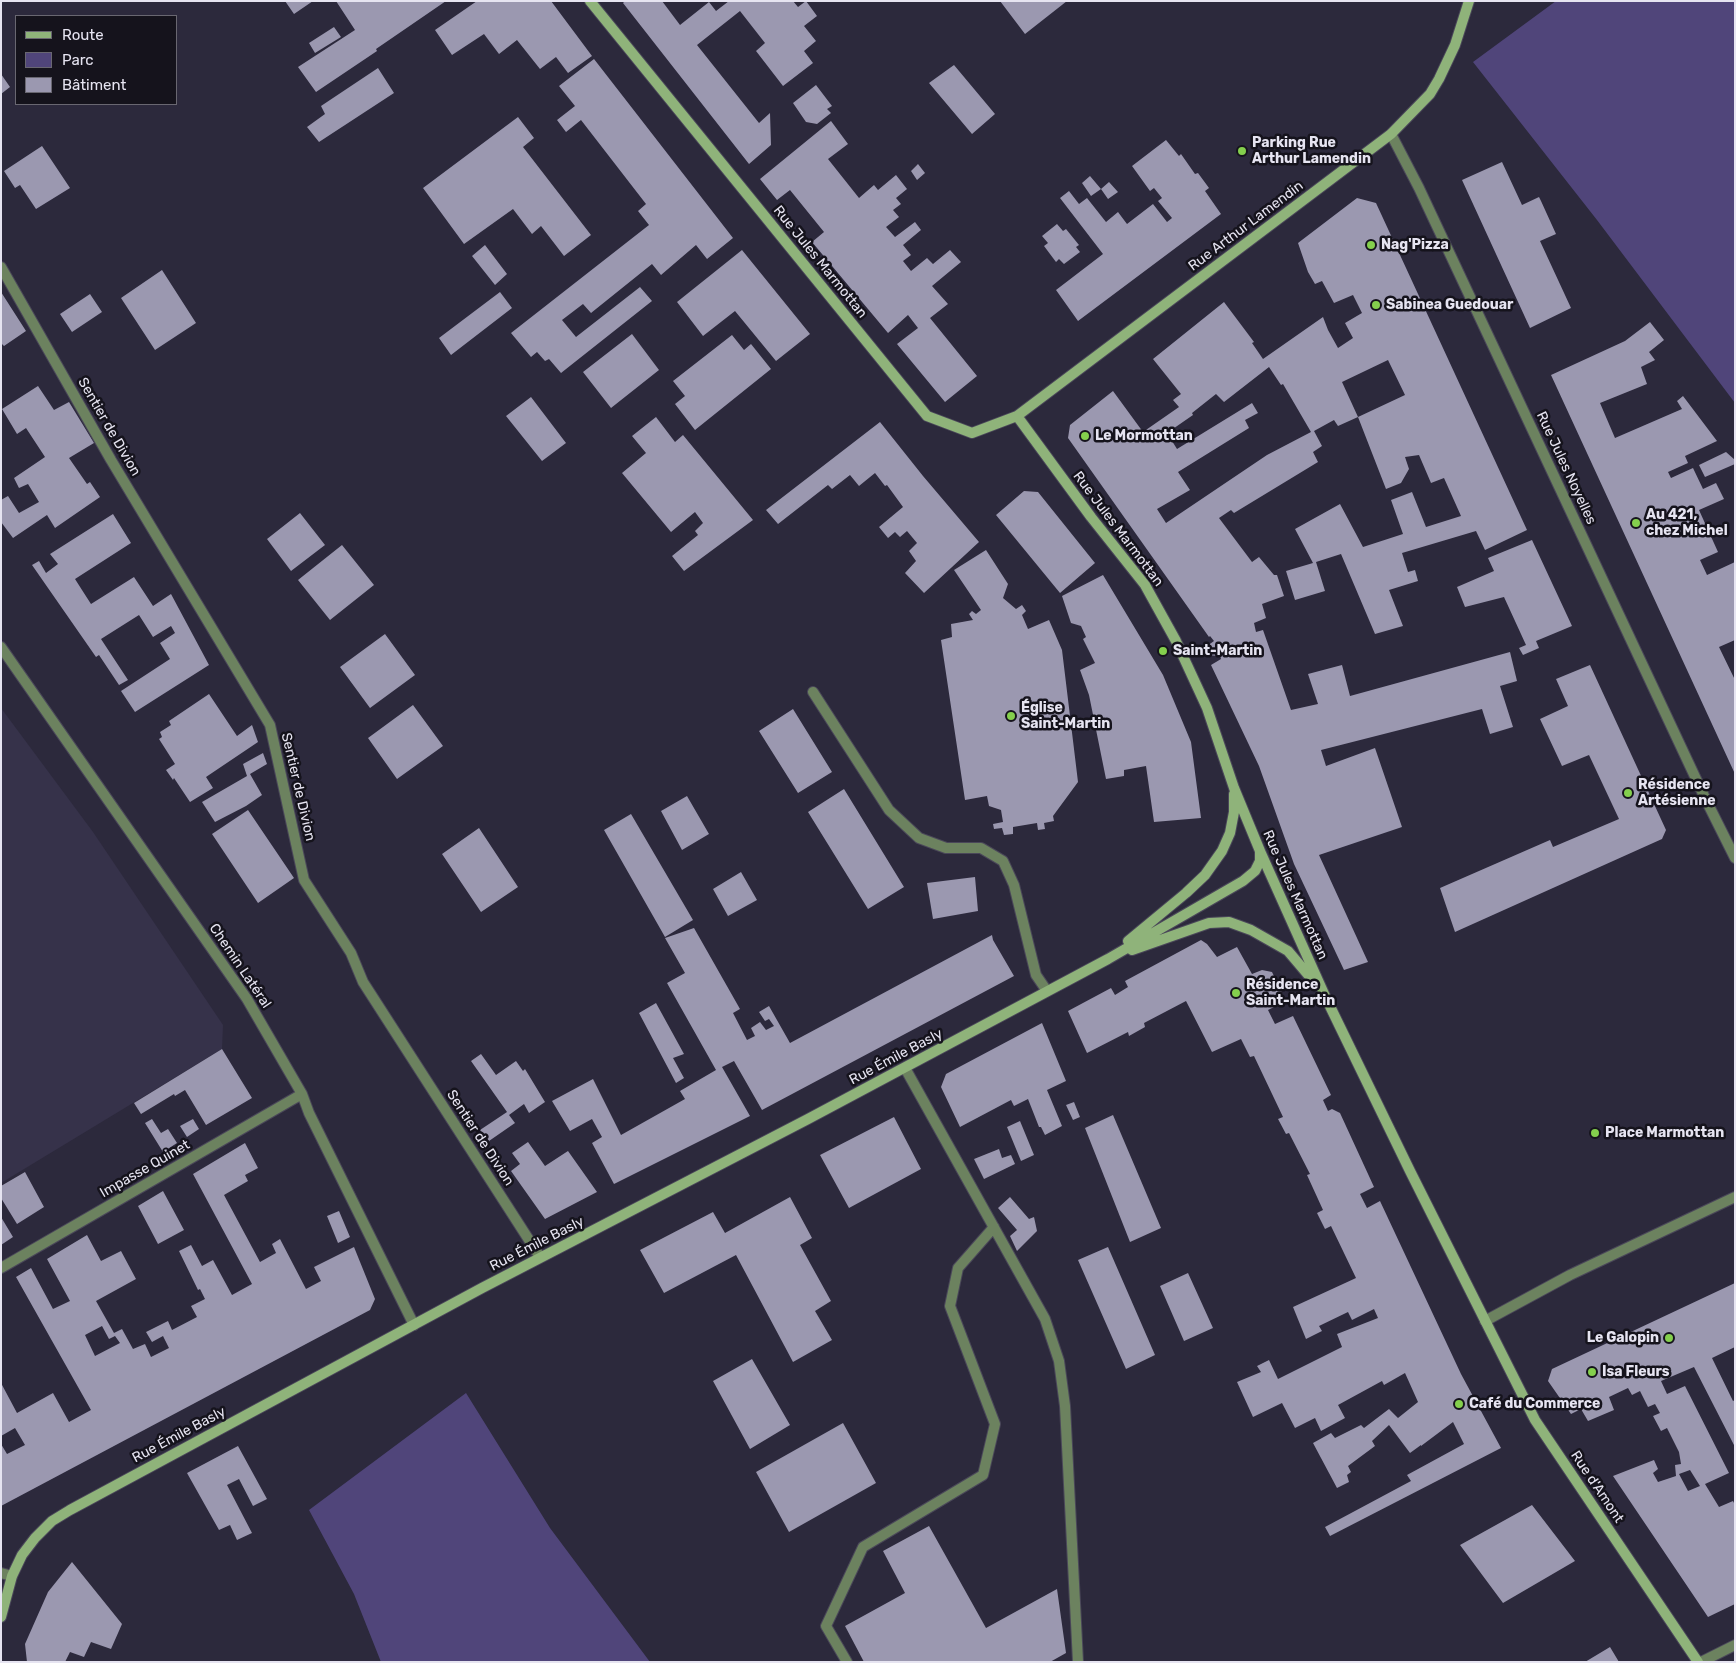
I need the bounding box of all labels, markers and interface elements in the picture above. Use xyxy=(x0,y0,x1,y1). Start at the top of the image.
legend xyxy=(15,15,178,105)
text: Route xyxy=(62,26,104,44)
text: Parc xyxy=(62,51,94,69)
text: Bâtiment xyxy=(62,76,126,94)
place label: Parking Rue Arthur Lamendin xyxy=(1252,135,1371,168)
marker: Parking Rue Arthur Lamendin xyxy=(1236,145,1248,157)
street label: Rue Arthur Lamendin xyxy=(1185,177,1307,275)
street label: Rue Jules Marmottan xyxy=(770,202,870,322)
place label: Nag'Pizza xyxy=(1381,237,1449,253)
marker: Nag'Pizza xyxy=(1365,239,1377,251)
place label: Sabinea Guedouar xyxy=(1386,297,1513,313)
marker: Sabinea Guedouar xyxy=(1370,299,1382,311)
street label: Sentier de Divion xyxy=(74,375,144,479)
street label: Rue Jules Noyelles xyxy=(1532,409,1600,527)
place label: Le Mormottan xyxy=(1095,428,1193,444)
marker: Le Mormottan xyxy=(1079,430,1091,442)
street label: Rue Jules Marmottan xyxy=(1069,468,1167,590)
place label: Au 421, chez Michel xyxy=(1646,507,1728,540)
marker: Au 421, chez Michel xyxy=(1630,517,1642,529)
place label: Saint-Martin xyxy=(1173,643,1262,659)
marker: Saint-Martin xyxy=(1157,645,1169,657)
place label: Église Saint-Martin xyxy=(1021,700,1110,732)
marker: Église Saint-Martin xyxy=(1005,710,1017,722)
street label: Sentier de Divion xyxy=(277,731,319,843)
place label: Résidence Artésienne xyxy=(1638,777,1716,810)
marker: Résidence Artésienne xyxy=(1622,787,1634,799)
street label: Rue Jules Marmottan xyxy=(1259,828,1331,962)
street label: Chemin Latéral xyxy=(205,920,275,1012)
place label: Résidence Saint-Martin xyxy=(1246,977,1335,1010)
marker: Résidence Saint-Martin xyxy=(1230,987,1242,999)
street label: Rue Émile Basly xyxy=(846,1025,946,1089)
street label: Sentier de Divion xyxy=(443,1087,517,1189)
place label: Place Marmottan xyxy=(1605,1125,1724,1141)
marker: Place Marmottan xyxy=(1589,1127,1601,1139)
street label: Impasse Quinet xyxy=(97,1136,193,1202)
street label: Rue Émile Basly xyxy=(487,1213,587,1275)
place label: Le Galopin xyxy=(1587,1330,1659,1346)
marker: Le Galopin xyxy=(1663,1332,1675,1344)
place label: Isa Fleurs xyxy=(1602,1364,1670,1380)
marker: Isa Fleurs xyxy=(1586,1366,1598,1378)
place label: Café du Commerce xyxy=(1469,1396,1600,1412)
marker: Café du Commerce xyxy=(1453,1398,1465,1410)
street label: Rue Émile Basly xyxy=(129,1403,229,1467)
street label: Rue d'Amont xyxy=(1567,1448,1627,1526)

